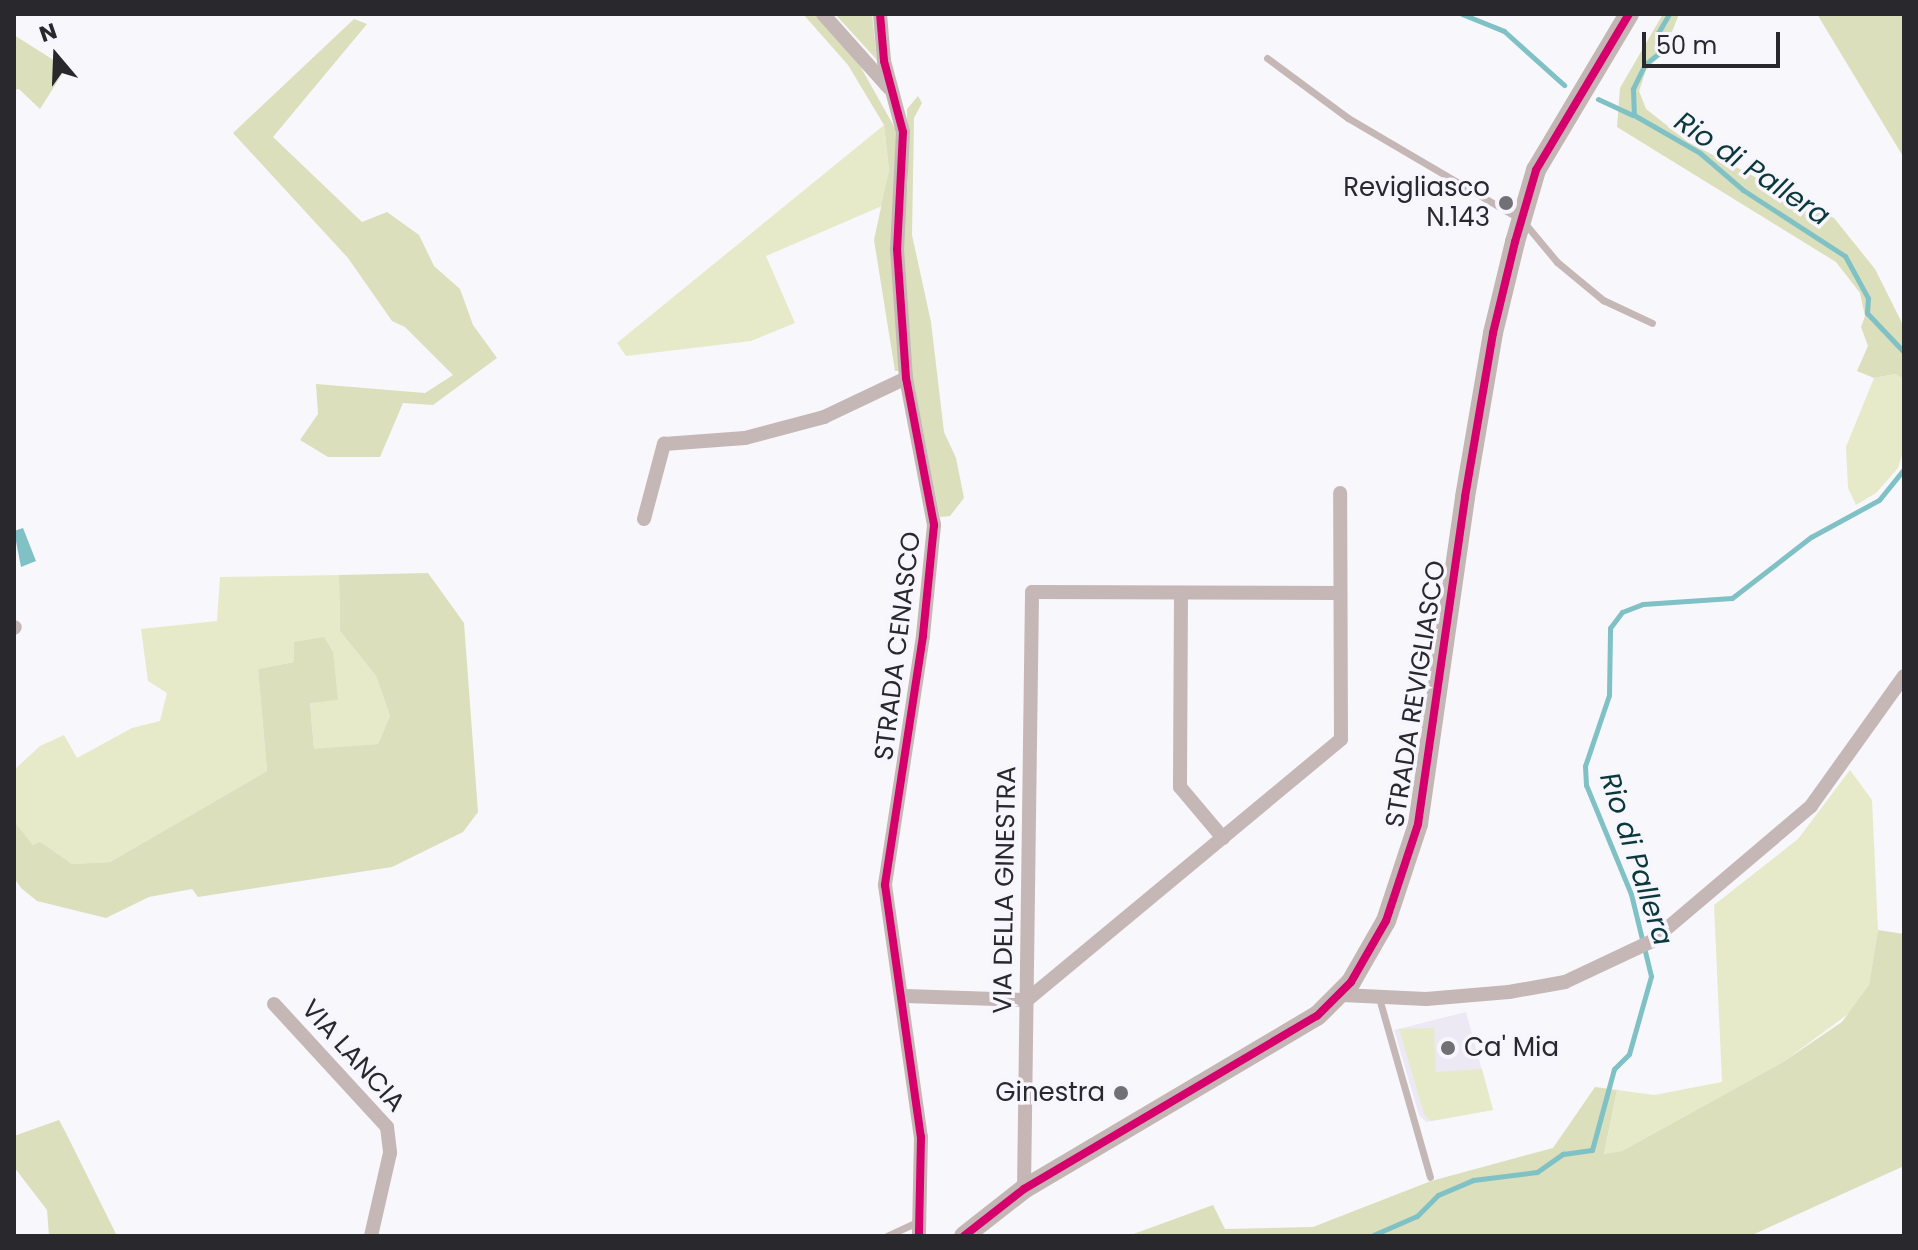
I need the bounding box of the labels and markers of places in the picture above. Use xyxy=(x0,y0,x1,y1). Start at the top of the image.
place label: Revigliasco N.143 xyxy=(1343,172,1490,234)
marker: Revigliasco N.143 xyxy=(1497,194,1515,212)
place label: Ca' Mia xyxy=(1464,1032,1559,1064)
marker: Ca' Mia xyxy=(1439,1039,1457,1057)
place label: Ginestra xyxy=(995,1077,1105,1109)
marker: Ginestra xyxy=(1112,1084,1130,1102)

